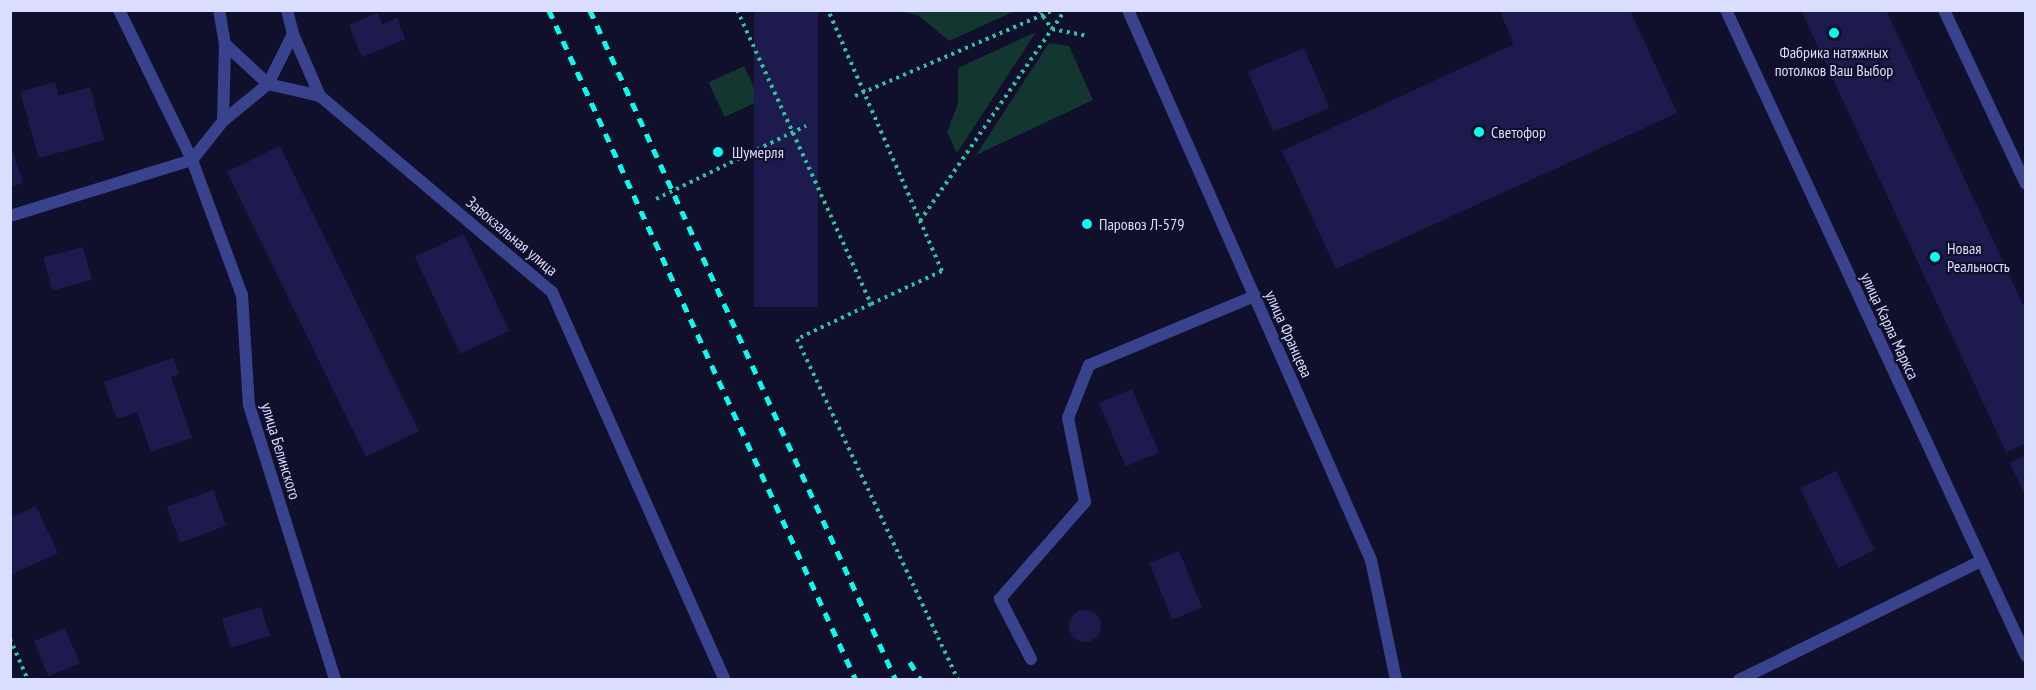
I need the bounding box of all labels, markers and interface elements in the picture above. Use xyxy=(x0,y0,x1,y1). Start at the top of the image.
marker: Фабрика натяжных потолков Ваш Выбор xyxy=(1827,26,1841,40)
place label: Фабрика натяжных потолков Ваш Выбор xyxy=(1775,42,1893,80)
place label: Светофор xyxy=(1491,122,1546,142)
marker: Светофор xyxy=(1472,125,1486,139)
place label: Шумерля xyxy=(732,142,784,162)
marker: Шумерля xyxy=(709,143,727,161)
street label: Завокзальная улица xyxy=(462,192,562,280)
place label: Паровоз Л-579 xyxy=(1099,214,1184,234)
marker: Паровоз Л-579 xyxy=(1080,217,1094,231)
place label: Новая Реальность xyxy=(1947,238,2010,276)
marker: Новая Реальность xyxy=(1928,250,1942,264)
street label: улица Карла Маркса xyxy=(1857,270,1923,382)
street label: улица Францева xyxy=(1261,288,1317,380)
street label: улица Белинского xyxy=(257,400,305,502)

